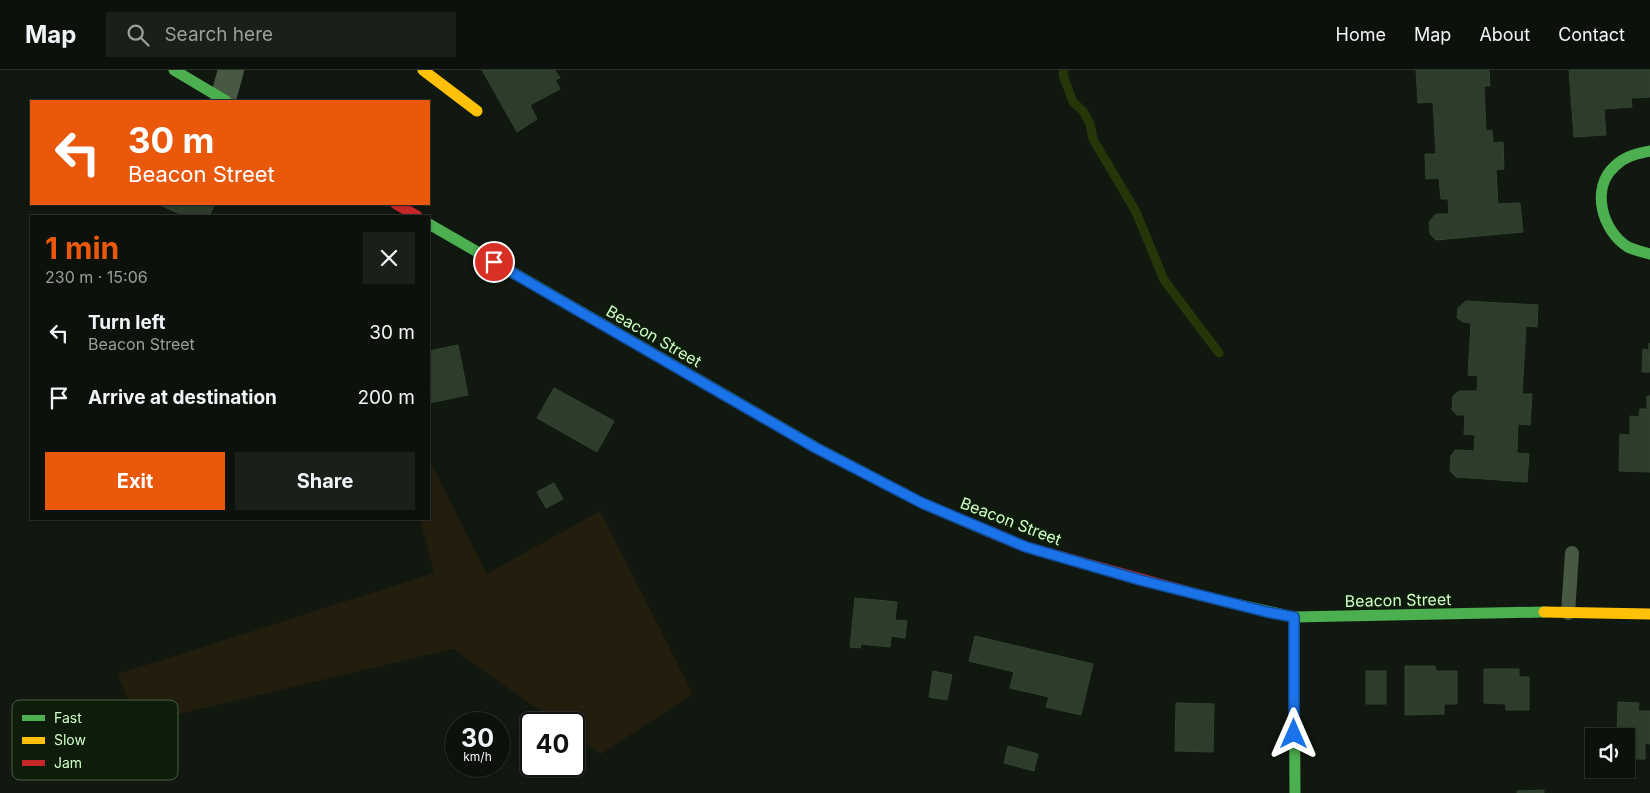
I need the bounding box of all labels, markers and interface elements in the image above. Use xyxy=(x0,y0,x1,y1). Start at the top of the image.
search box xyxy=(106,12,456,57)
text: Map xyxy=(25,20,76,49)
icon: search xyxy=(124,21,152,49)
text: Search here xyxy=(164,23,273,46)
text: Home xyxy=(1336,24,1386,45)
text: Map xyxy=(1414,24,1451,45)
text: About xyxy=(1479,24,1530,45)
text: Contact xyxy=(1558,24,1625,45)
text: 30 m xyxy=(128,119,214,161)
icon: left xyxy=(45,120,110,185)
text: Beacon Street xyxy=(128,161,275,187)
text: 1 min xyxy=(45,230,119,266)
button: close xyxy=(363,232,415,284)
pin xyxy=(473,241,515,283)
icon: arrive xyxy=(480,248,508,276)
text: 230 m · 15:06 xyxy=(45,267,148,287)
street label: Beacon Street xyxy=(603,301,705,371)
text: Turn left xyxy=(88,311,166,334)
icon: left xyxy=(45,319,73,347)
text: 30 m xyxy=(369,321,415,344)
text: Beacon Street xyxy=(88,334,195,354)
icon: arrive xyxy=(45,384,73,412)
text: Arrive at destination xyxy=(88,386,277,409)
text: 200 m xyxy=(357,386,415,409)
button: Exit xyxy=(45,452,225,510)
button: Share xyxy=(235,452,415,510)
street label: Beacon Street xyxy=(958,493,1064,549)
street label: Beacon Street xyxy=(1344,589,1452,611)
legend xyxy=(12,700,178,780)
position arrow xyxy=(1267,707,1319,759)
text: Fast xyxy=(54,709,82,726)
speed limit sign: 40 xyxy=(520,712,585,777)
text: 30 xyxy=(461,723,494,753)
map controls xyxy=(1585,728,1635,778)
button: sound xyxy=(1585,728,1635,778)
text: Slow xyxy=(54,731,86,748)
text: km/h xyxy=(463,749,492,764)
text: Jam xyxy=(54,754,82,771)

